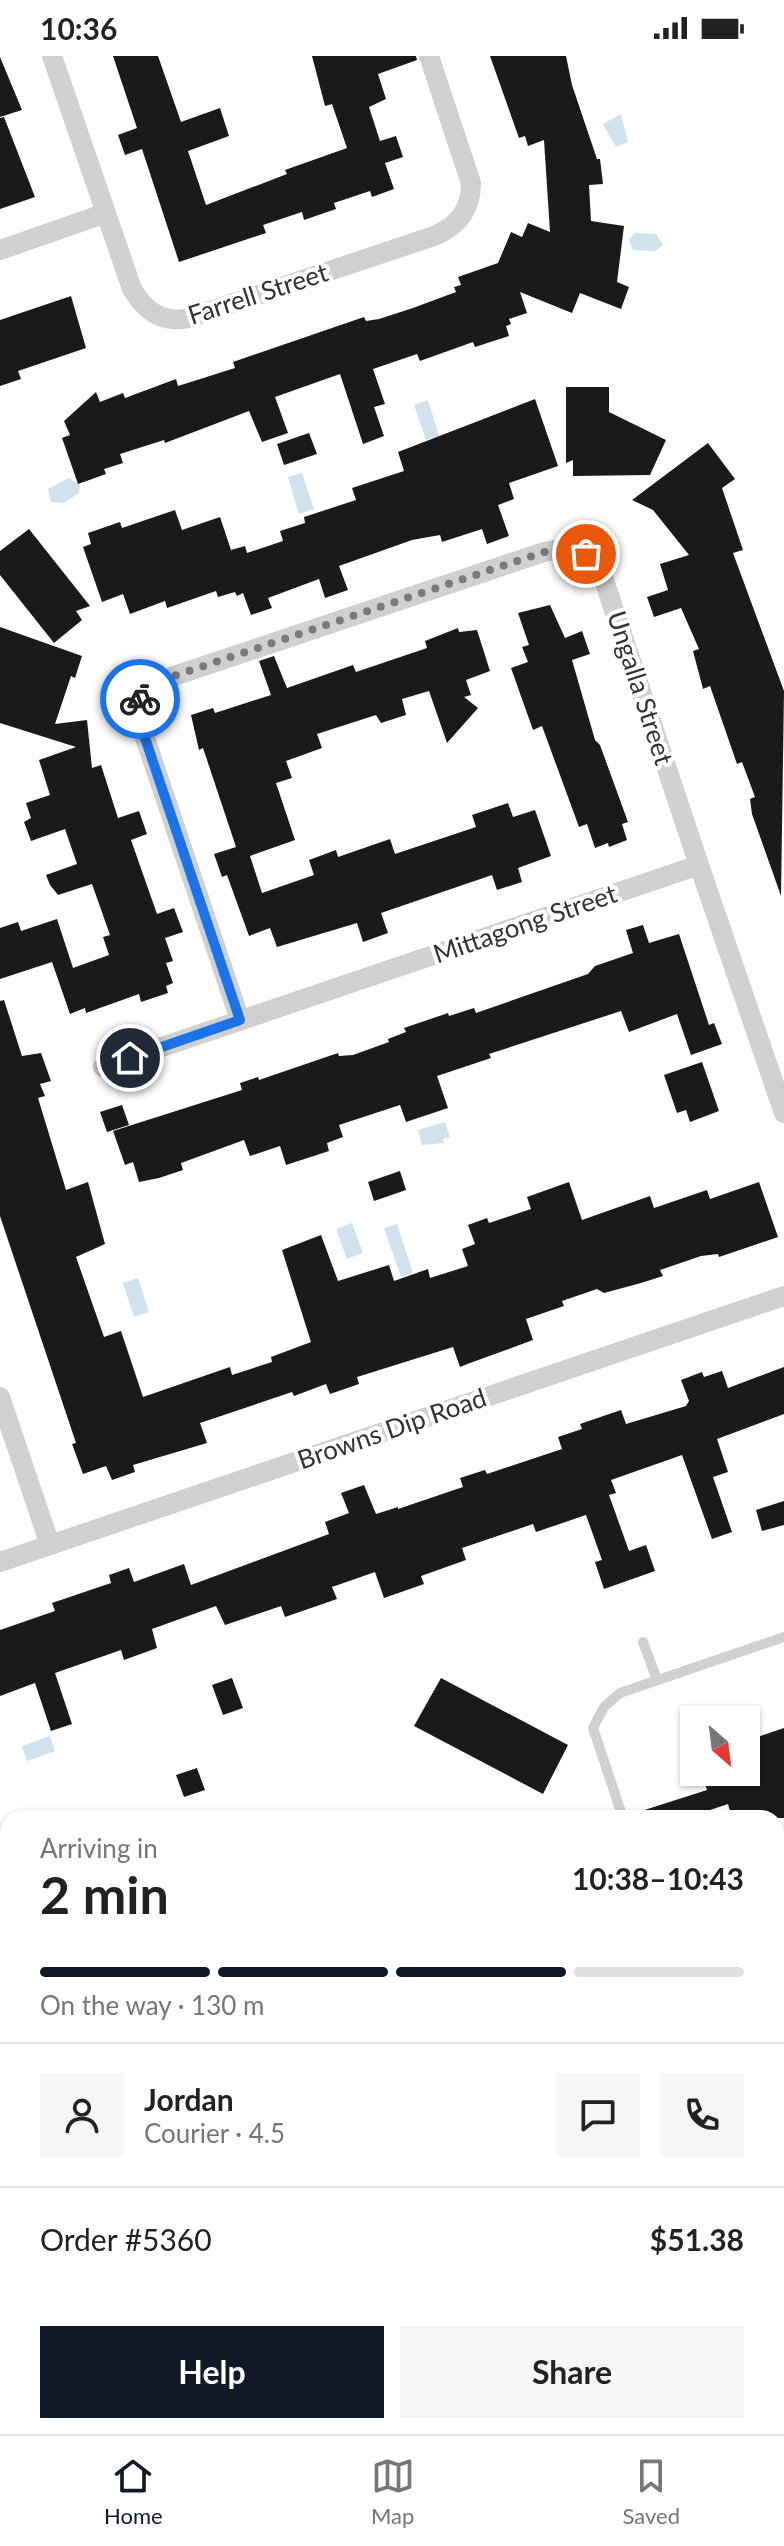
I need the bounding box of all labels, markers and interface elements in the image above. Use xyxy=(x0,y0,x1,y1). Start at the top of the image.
text: 10:36 xyxy=(40,10,117,46)
street label: Farrell Street xyxy=(184,255,332,331)
pin xyxy=(552,520,620,588)
icon: bag xyxy=(564,532,608,576)
street label: Ungalla Street xyxy=(601,607,681,769)
courier xyxy=(100,659,180,739)
icon: bike xyxy=(118,677,162,721)
street label: Mittagong Street xyxy=(429,876,621,969)
pin xyxy=(96,1024,164,1092)
icon: home xyxy=(108,1036,152,1080)
street label: Browns Dip Road xyxy=(293,1381,490,1475)
north arrow xyxy=(680,1706,760,1786)
map controls xyxy=(680,1706,760,1786)
text: Arriving in xyxy=(40,1832,158,1864)
text: 10:38–10:43 xyxy=(572,1860,744,1896)
text: 2 min xyxy=(40,1863,169,1925)
text: On the way · 130 m xyxy=(40,1989,264,2021)
button: person xyxy=(40,2073,124,2157)
button: chat xyxy=(556,2073,640,2157)
button: phone xyxy=(660,2073,744,2157)
text: Jordan xyxy=(144,2081,234,2117)
text: Courier · 4.5 xyxy=(144,2117,285,2149)
text: Order #5360 xyxy=(40,2221,212,2257)
text: $51.38 xyxy=(650,2221,744,2257)
button: Help xyxy=(40,2326,384,2418)
button: Share xyxy=(400,2326,744,2418)
tab: Home xyxy=(104,2454,163,2529)
tab: Map xyxy=(371,2454,415,2529)
tab: Saved xyxy=(623,2454,680,2529)

